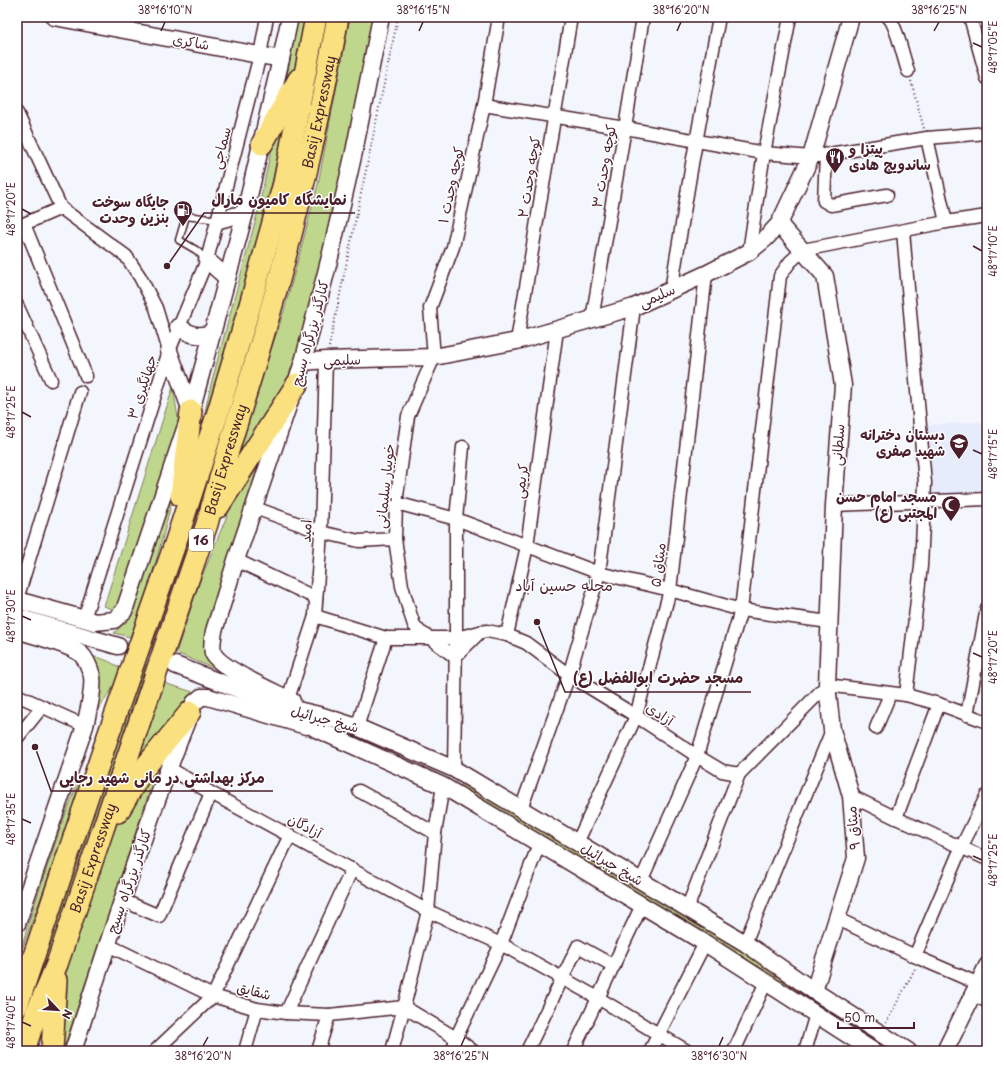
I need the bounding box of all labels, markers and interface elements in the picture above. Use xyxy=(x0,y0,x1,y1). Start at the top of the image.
text: 38°16'10"N xyxy=(138,2,192,17)
text: 38°16'15"N xyxy=(396,2,450,17)
text: 38°16'20"N xyxy=(653,2,710,17)
text: 38°16'25"N xyxy=(911,2,967,17)
text: 48°17'05"E xyxy=(985,20,1000,74)
street label: شاکری xyxy=(171,28,211,55)
street label: Basij Expressway xyxy=(296,54,341,171)
street label: کوچه وحدت ۳ xyxy=(586,122,621,209)
street label: سماجی xyxy=(205,125,236,171)
street label: کوچه وحدت ۲ xyxy=(512,134,545,219)
place label: پیتزا و ساندویچ هادی xyxy=(848,138,931,175)
street label: کوچه وحدت ۱ xyxy=(432,144,469,225)
restaurant icon: پیتزا و ساندویچ هادی xyxy=(824,146,846,174)
text: 48°17'20"E xyxy=(3,182,18,236)
callout: نمایشگاه کامیون مارال xyxy=(204,186,355,213)
text: نمایشگاه کامیون مارال xyxy=(211,187,347,210)
place label: جایگاه سوخت بنزین وحدت xyxy=(92,191,169,228)
fuel station icon: جایگاه سوخت بنزین وحدت xyxy=(172,199,194,227)
text: 48°17'10"E xyxy=(985,225,1000,277)
street label: کنارگذر بزرگراه بسیج xyxy=(285,277,334,388)
street label: سلیمی xyxy=(635,278,678,313)
street label: سلیمی xyxy=(323,348,361,371)
street label: جهانگیری ۳ xyxy=(121,352,162,422)
text: 48°17'25"E xyxy=(3,386,18,439)
street label: Basij Expressway xyxy=(199,401,252,518)
street label: سلطانی xyxy=(826,423,849,467)
place label: دبستان دخترانه شهید صفری xyxy=(860,424,945,461)
text: 48°17'15"E xyxy=(985,429,1000,479)
school or university icon: دبستان دخترانه شهید صفری xyxy=(948,432,970,460)
street label: خوبیار سلیمانی xyxy=(370,442,399,529)
street label: کریمی xyxy=(508,462,533,500)
place label: مسجد امام حسن المجتبی (ع) xyxy=(836,486,937,523)
mosque icon: مسجد امام حسن المجتبی (ع) xyxy=(940,494,962,522)
street label: امید xyxy=(294,519,317,543)
road number: 16 xyxy=(189,529,213,551)
street label: میثاق ۵ xyxy=(644,541,671,588)
district label: محله حسین آباد xyxy=(515,573,613,596)
text: 48°17'30"E xyxy=(3,589,18,643)
text: 48°17'20"E xyxy=(985,630,1000,684)
callout: مسجد حضرت ابوالفضل (ع) xyxy=(565,665,751,692)
text: مسجد حضرت ابوالفضل (ع) xyxy=(573,665,743,688)
street label: آزادی xyxy=(642,697,679,731)
street label: شیخ جبرائیل xyxy=(289,699,361,738)
callout: مرکز بهداشتی در مانی شهید رجایی xyxy=(51,764,273,791)
text: مرکز بهداشتی در مانی شهید رجایی xyxy=(59,765,265,788)
text: 48°17'35"E xyxy=(3,793,18,845)
street label: Basij Expressway xyxy=(64,800,121,916)
street label: میثاق ۹ xyxy=(840,805,865,851)
street label: آزادگان xyxy=(285,808,326,843)
street label: کنارگذر بزرگراه بسیج xyxy=(101,826,156,936)
text: 48°17'25"E xyxy=(985,834,1000,887)
street label: شیخ جبرائیل xyxy=(577,837,647,890)
street label: شقایق xyxy=(235,976,273,1005)
north arrow xyxy=(38,990,78,1030)
text: 48°17'40"E xyxy=(3,995,18,1049)
scale bar xyxy=(838,1004,914,1030)
text: N xyxy=(58,1007,77,1022)
text: 50 m xyxy=(844,1008,875,1026)
text: 38°16'20"N xyxy=(175,1048,232,1063)
text: 38°16'25"N xyxy=(433,1048,489,1063)
text: 38°16'30"N xyxy=(691,1048,747,1063)

